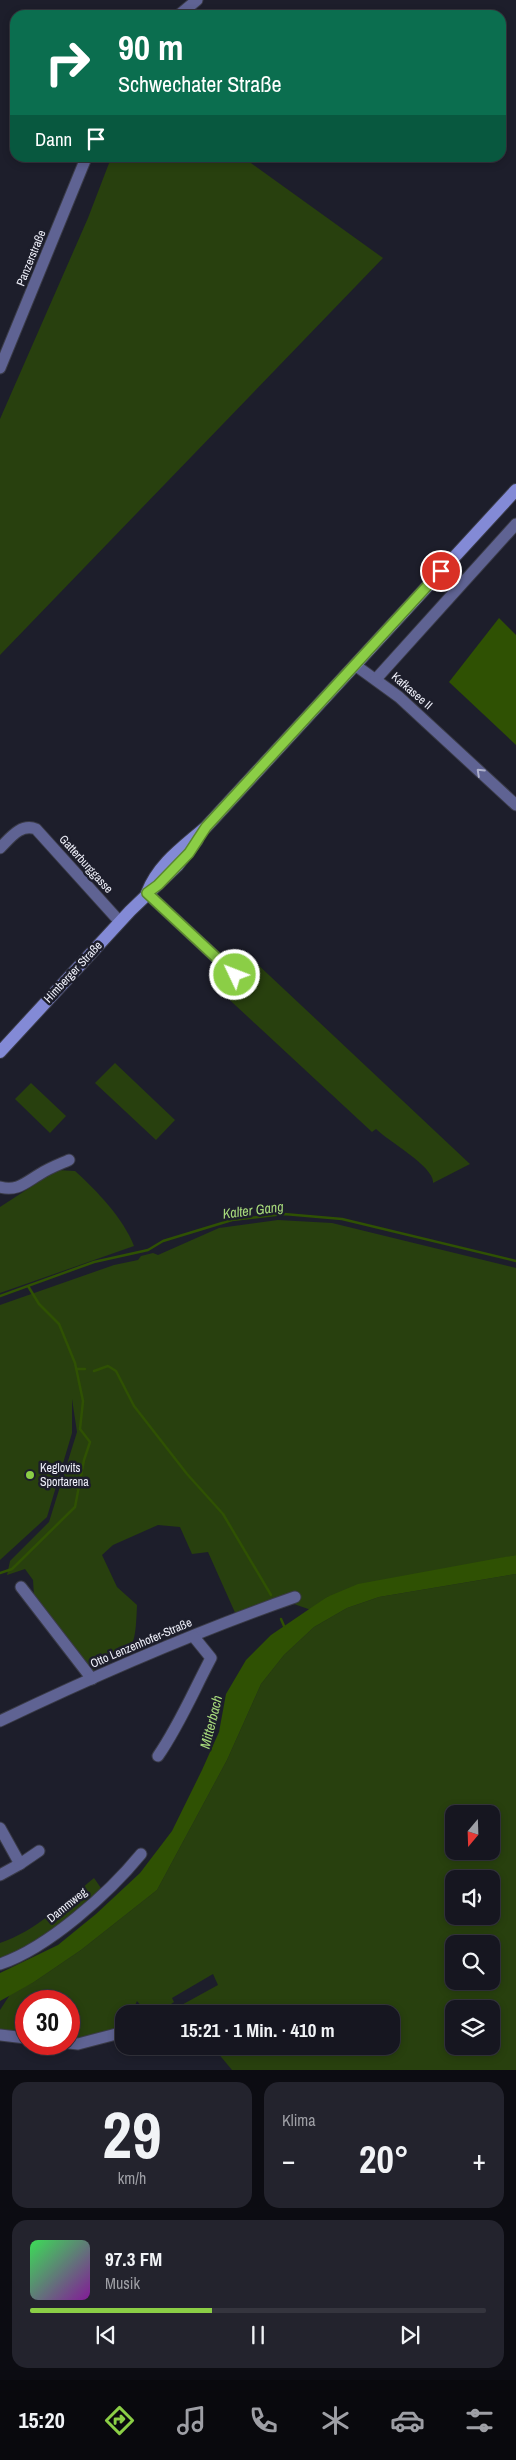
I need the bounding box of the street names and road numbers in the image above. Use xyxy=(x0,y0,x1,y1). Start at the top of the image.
street label: Panzerstraße xyxy=(13,228,49,288)
street label: Kafkasee II xyxy=(388,669,436,713)
street label: Gatterburggasse xyxy=(56,831,116,897)
street label: Himberger Straße xyxy=(40,938,106,1006)
street label: Otto Lenzenhofer-Straße xyxy=(88,1614,194,1672)
street label: Dammweg xyxy=(44,1884,91,1926)

